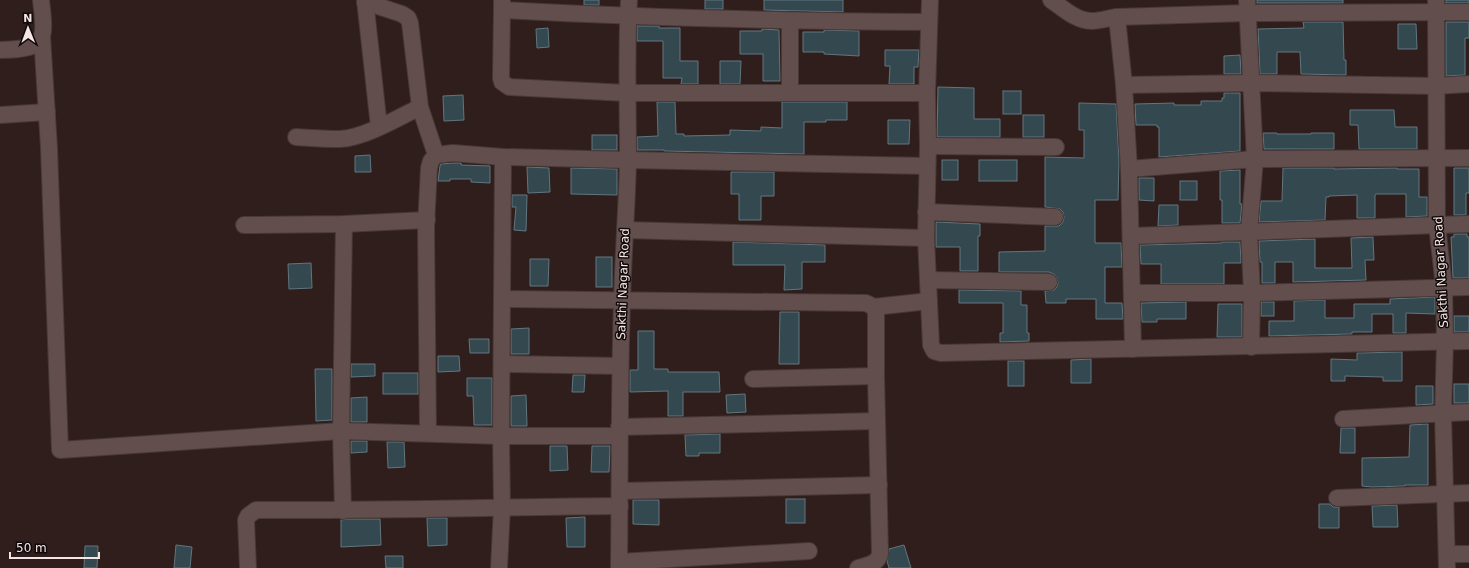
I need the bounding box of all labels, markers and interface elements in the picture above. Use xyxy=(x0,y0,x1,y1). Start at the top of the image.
north arrow xyxy=(8,8,48,48)
text: N xyxy=(23,12,33,25)
street label: Sakthi Nagar Road xyxy=(1431,216,1451,328)
street label: Sakthi Nagar Road xyxy=(614,228,632,340)
scale bar xyxy=(10,534,99,560)
text: 50 m xyxy=(16,541,47,555)

